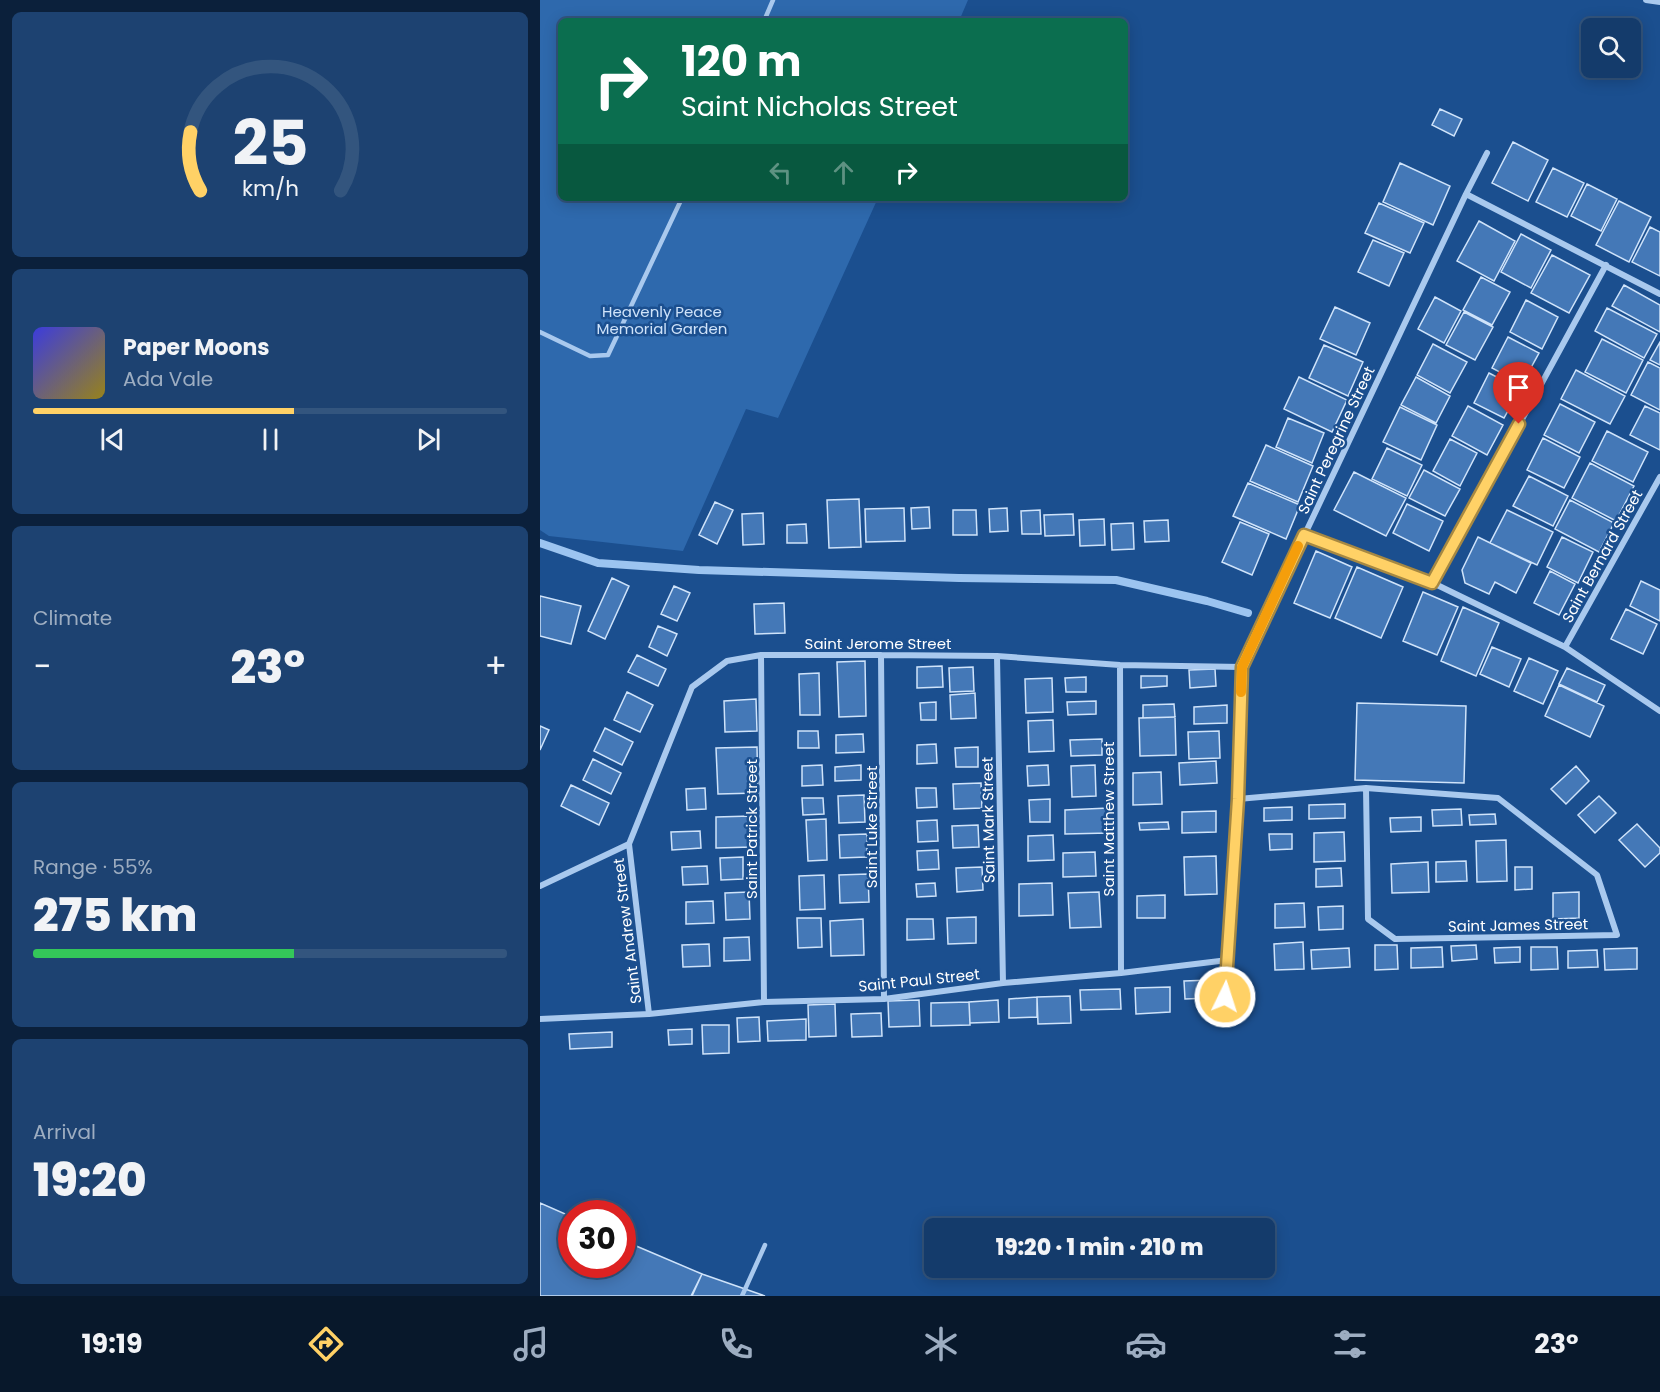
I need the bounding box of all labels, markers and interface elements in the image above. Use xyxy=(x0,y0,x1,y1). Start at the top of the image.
map controls xyxy=(1581,18,1641,78)
button: search xyxy=(1581,18,1641,78)
text: 120 m xyxy=(681,32,802,91)
icon: right xyxy=(582,42,660,120)
text: Saint Nicholas Street xyxy=(681,88,958,125)
text: 25 xyxy=(232,100,308,188)
icon: left xyxy=(764,156,797,189)
icon: ahead xyxy=(827,156,860,189)
icon: right xyxy=(890,156,923,189)
text: km/h xyxy=(241,174,299,205)
park label: Heavenly Peace Memorial Garden xyxy=(597,301,727,339)
text: Paper Moons xyxy=(123,332,270,363)
pin xyxy=(1493,362,1544,424)
street label: Saint Peregrine Street xyxy=(1292,363,1380,517)
text: Ada Vale xyxy=(123,365,213,393)
icon: arrive xyxy=(1502,371,1535,404)
icon: previous xyxy=(96,423,129,456)
icon: pause xyxy=(254,423,287,456)
icon: next xyxy=(412,423,445,456)
street label: Saint Bernard Street xyxy=(1557,486,1647,626)
text: Climate xyxy=(33,604,112,632)
street label: Saint Jerome Street xyxy=(805,633,951,654)
text: 23° xyxy=(230,636,305,699)
text: − xyxy=(33,643,51,690)
text: + xyxy=(484,643,507,690)
street label: Saint Matthew Street xyxy=(1098,742,1119,896)
street label: Saint Mark Street xyxy=(976,757,1000,883)
street label: Saint Patrick Street xyxy=(741,759,762,899)
street label: Saint Luke Street xyxy=(861,766,882,888)
text: Range · 55% xyxy=(33,853,153,881)
street label: Saint Andrew Street xyxy=(608,857,646,1005)
text: 275 km xyxy=(33,884,197,947)
street label: Saint James Street xyxy=(1448,913,1588,937)
street label: Saint Paul Street xyxy=(857,963,981,997)
position arrow xyxy=(1193,965,1257,1029)
text: Arrival xyxy=(33,1118,96,1146)
text: 19:20 xyxy=(33,1149,146,1212)
speed limit sign: 30 xyxy=(558,1200,636,1278)
text: 19:20 · 1 min · 210 m xyxy=(996,1232,1203,1263)
icon: directions xyxy=(305,1323,347,1365)
icon: music xyxy=(510,1323,552,1365)
icon: phone xyxy=(715,1323,757,1365)
icon: climate xyxy=(920,1323,962,1365)
icon: car xyxy=(1125,1323,1167,1365)
icon: filters xyxy=(1329,1323,1371,1365)
text: 19:19 xyxy=(81,1325,143,1362)
text: 23° xyxy=(1534,1325,1579,1362)

